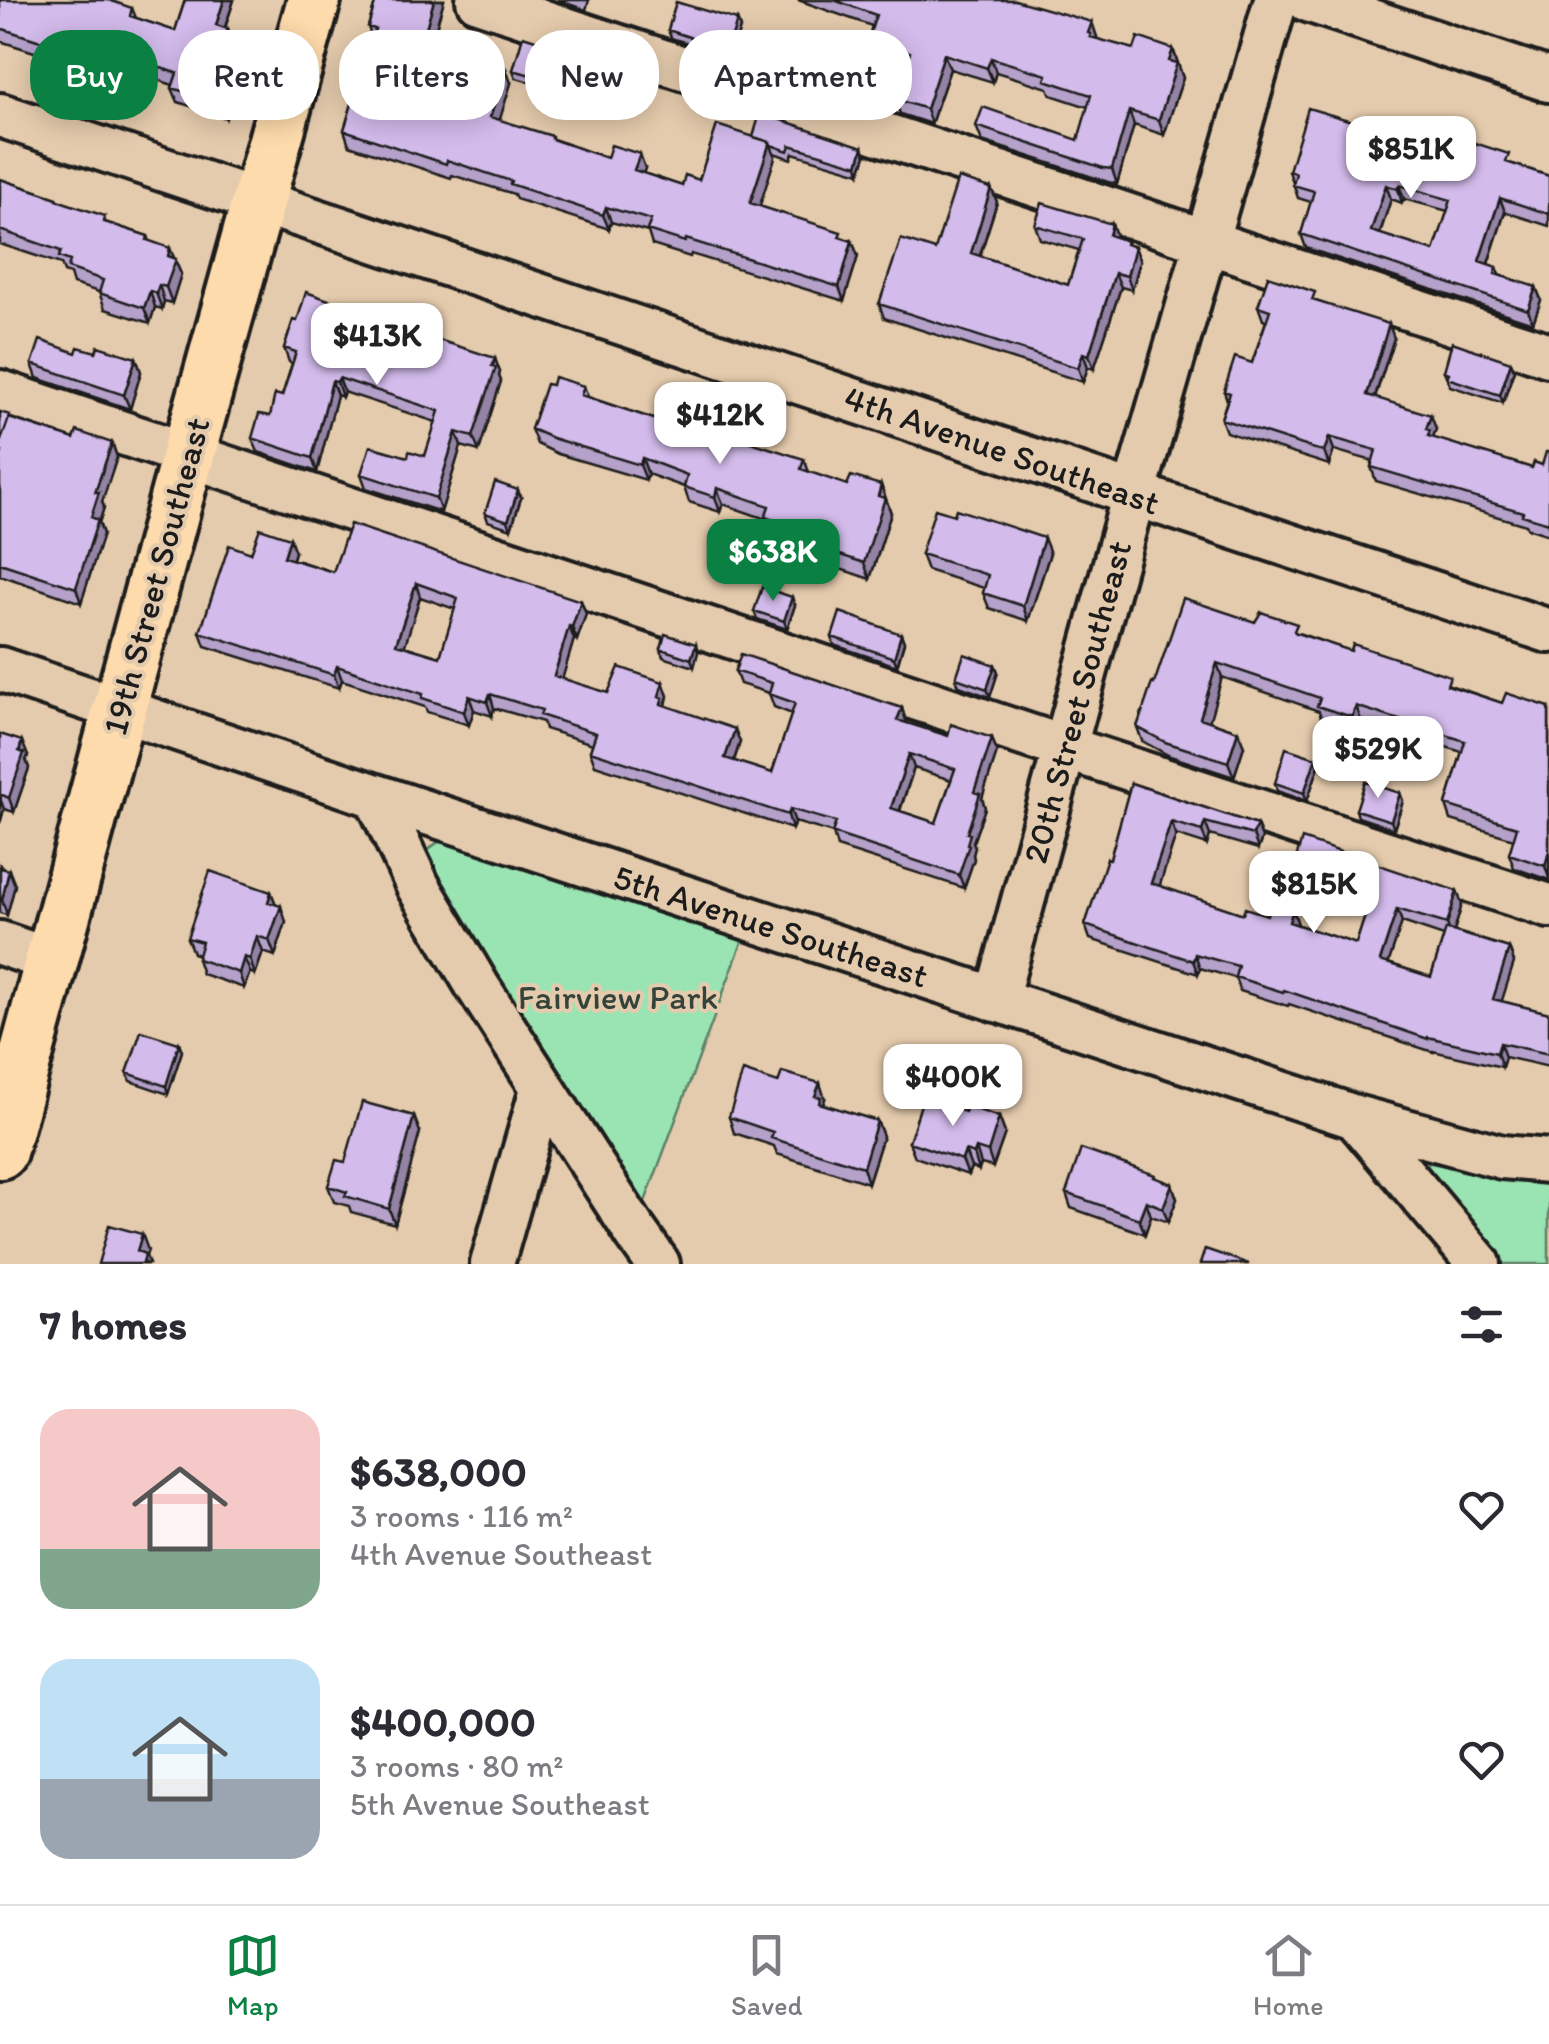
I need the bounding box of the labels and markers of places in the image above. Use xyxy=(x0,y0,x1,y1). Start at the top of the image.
pin: $851K xyxy=(1341,116,1481,201)
pin: $413K xyxy=(307,303,447,388)
pin: $412K xyxy=(650,382,790,467)
pin: $638K xyxy=(703,519,843,604)
pin: $529K xyxy=(1308,716,1448,801)
pin: $815K xyxy=(1244,851,1384,936)
pin: $400K xyxy=(883,1044,1023,1129)

